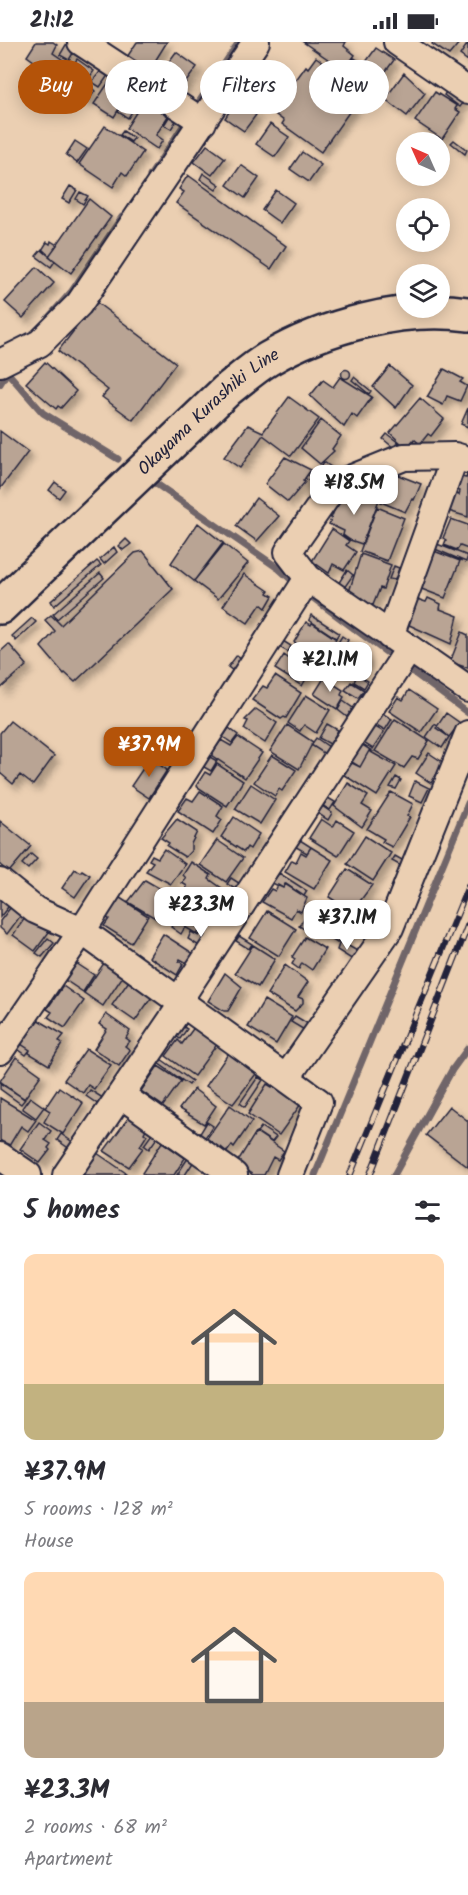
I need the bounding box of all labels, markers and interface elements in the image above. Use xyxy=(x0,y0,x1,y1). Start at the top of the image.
text: 21:12 xyxy=(30,4,74,39)
chip: Buy xyxy=(18,60,93,114)
chip: Rent xyxy=(105,60,188,114)
chip: Filters xyxy=(200,60,297,114)
chip: New xyxy=(309,60,389,114)
north arrow xyxy=(396,132,450,186)
map controls xyxy=(396,132,450,318)
button: locate xyxy=(396,198,450,252)
button: layers xyxy=(396,264,450,318)
street label: Okayama Kurashiki Line xyxy=(131,341,285,483)
pin: ¥18.5M xyxy=(305,465,403,516)
text: ¥18.5M xyxy=(324,468,384,500)
pin: ¥21.1M xyxy=(281,642,379,693)
text: ¥21.1M xyxy=(302,645,358,677)
pin: ¥37.9M xyxy=(100,727,198,778)
text: ¥37.9M xyxy=(118,730,180,762)
pin: ¥23.3M xyxy=(152,887,250,938)
text: ¥23.3M xyxy=(168,890,234,922)
pin: ¥37.1M xyxy=(298,900,396,951)
text: ¥37.1M xyxy=(318,903,376,935)
text: 5 homes xyxy=(24,1190,120,1232)
icon: filters xyxy=(411,1195,444,1228)
icon: home xyxy=(180,1293,288,1401)
text: ¥37.9M xyxy=(24,1452,105,1494)
text: 5 rooms · 128 m² xyxy=(24,1494,173,1526)
text: House xyxy=(24,1526,74,1558)
icon: home xyxy=(180,1611,288,1719)
text: ¥23.3M xyxy=(24,1770,109,1812)
text: 2 rooms · 68 m² xyxy=(24,1812,167,1844)
text: Apartment xyxy=(24,1844,113,1876)

